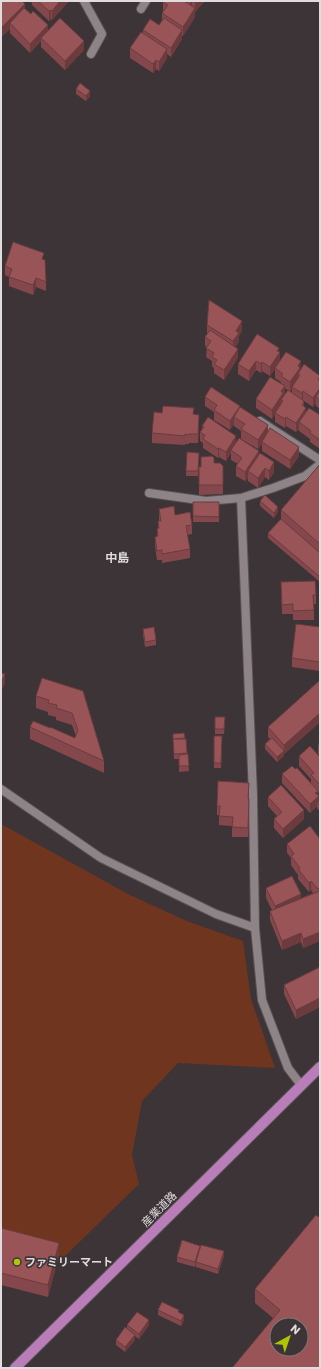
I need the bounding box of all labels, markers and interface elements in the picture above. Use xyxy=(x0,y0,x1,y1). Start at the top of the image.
district label: 中島 xyxy=(105,549,129,566)
street label: 産業道路 xyxy=(138,1188,180,1230)
place label: ファミリーマート xyxy=(25,1254,113,1270)
marker: ファミリーマート xyxy=(12,1257,22,1267)
north arrow xyxy=(269,1317,309,1357)
text: N xyxy=(287,1321,304,1338)

